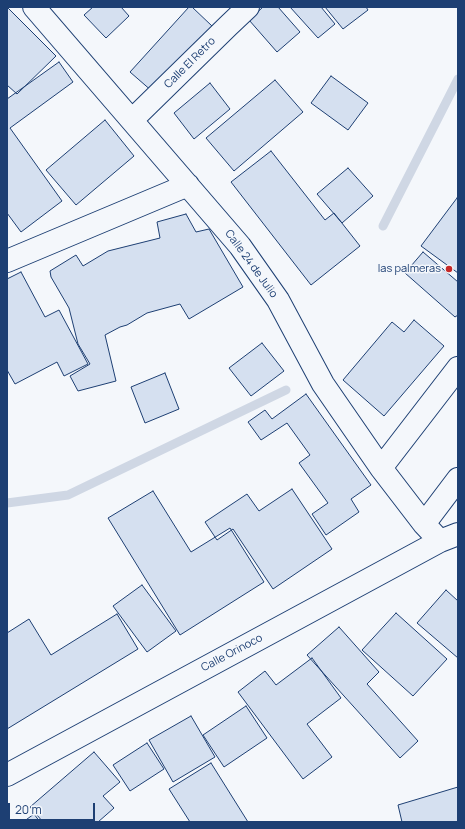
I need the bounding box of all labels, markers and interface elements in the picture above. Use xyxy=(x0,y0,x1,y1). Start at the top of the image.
street label: Calle El Retro xyxy=(162,35,218,91)
street label: Calle 24 de Julio xyxy=(222,227,280,301)
place label: las palmeras xyxy=(378,262,441,276)
marker: las palmeras xyxy=(444,264,454,274)
street label: Calle Orinoco xyxy=(199,631,265,675)
scale bar xyxy=(10,795,97,821)
text: 20 m xyxy=(15,801,42,818)

